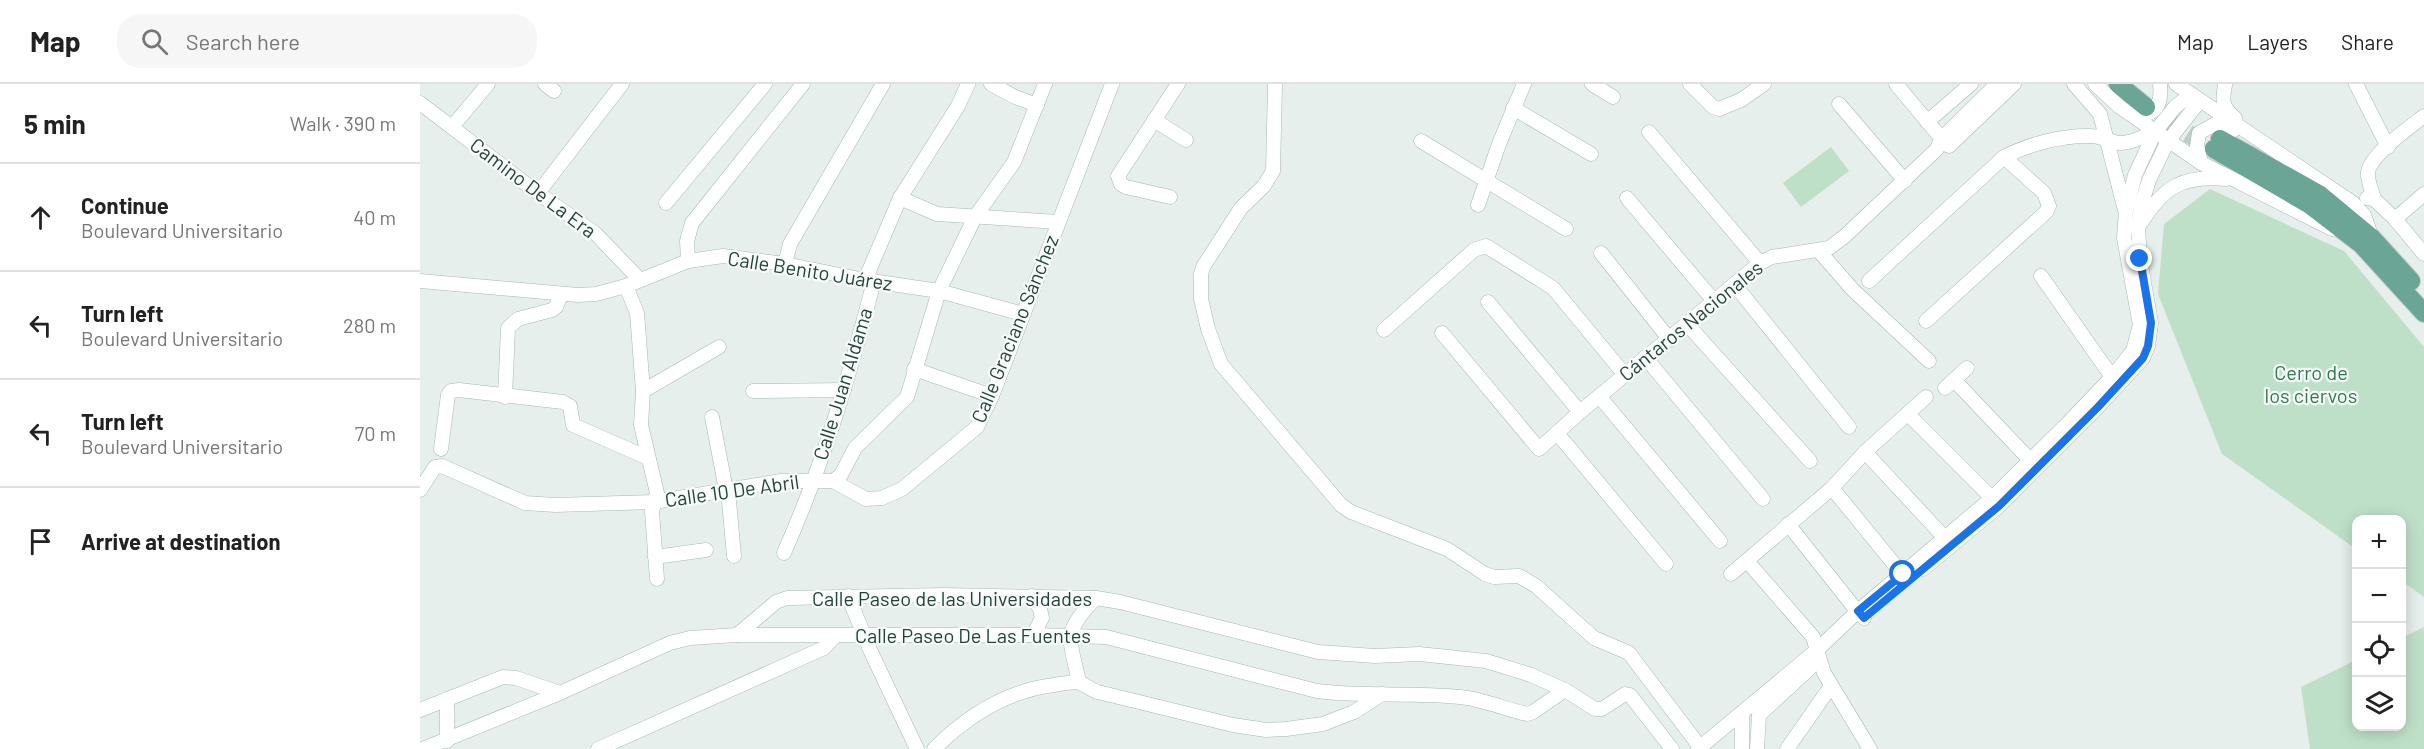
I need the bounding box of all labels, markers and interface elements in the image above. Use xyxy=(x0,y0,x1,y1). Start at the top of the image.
search box xyxy=(117,14,537,68)
text: Map xyxy=(30,24,81,58)
icon: search xyxy=(138,25,171,58)
text: Search here xyxy=(186,28,300,54)
text: Map xyxy=(2177,29,2214,54)
text: Layers xyxy=(2247,29,2308,54)
text: Share xyxy=(2341,29,2394,54)
text: 5 min xyxy=(24,108,86,139)
text: Walk · 390 m xyxy=(290,111,396,135)
street label: Camino De La Era xyxy=(466,132,601,242)
text: Continue xyxy=(81,192,169,218)
icon: ahead xyxy=(24,201,57,234)
text: 40 m xyxy=(353,205,396,229)
text: Boulevard Universitario xyxy=(81,218,283,242)
street label: Calle Graciano Sánchez xyxy=(965,231,1063,426)
street label: Calle Benito Juárez xyxy=(726,245,894,295)
route end xyxy=(2126,245,2152,271)
street label: Cántaros Nacionales xyxy=(1614,255,1767,386)
text: Turn left xyxy=(81,300,164,326)
street label: Calle Juan Aldama xyxy=(807,305,877,463)
icon: left xyxy=(24,309,57,342)
text: 280 m xyxy=(343,313,396,337)
text: Boulevard Universitario xyxy=(81,326,283,350)
park label: Cerro de los ciervos xyxy=(2265,360,2357,407)
text: Turn left xyxy=(81,408,164,434)
icon: left xyxy=(24,417,57,450)
text: 70 m xyxy=(355,421,396,445)
text: Boulevard Universitario xyxy=(81,434,283,458)
street label: Calle 10 De Abril xyxy=(663,469,801,511)
map controls xyxy=(2352,515,2406,731)
button: + xyxy=(2352,515,2406,569)
icon: arrive xyxy=(24,525,57,558)
text: Arrive at destination xyxy=(81,528,280,554)
route start xyxy=(1889,560,1915,586)
button: − xyxy=(2352,569,2406,623)
street label: Calle Paseo de las Universidades xyxy=(812,586,1092,610)
street label: Calle Paseo De Las Fuentes xyxy=(855,623,1091,647)
button: locate xyxy=(2352,623,2406,677)
button: layers xyxy=(2352,677,2406,731)

